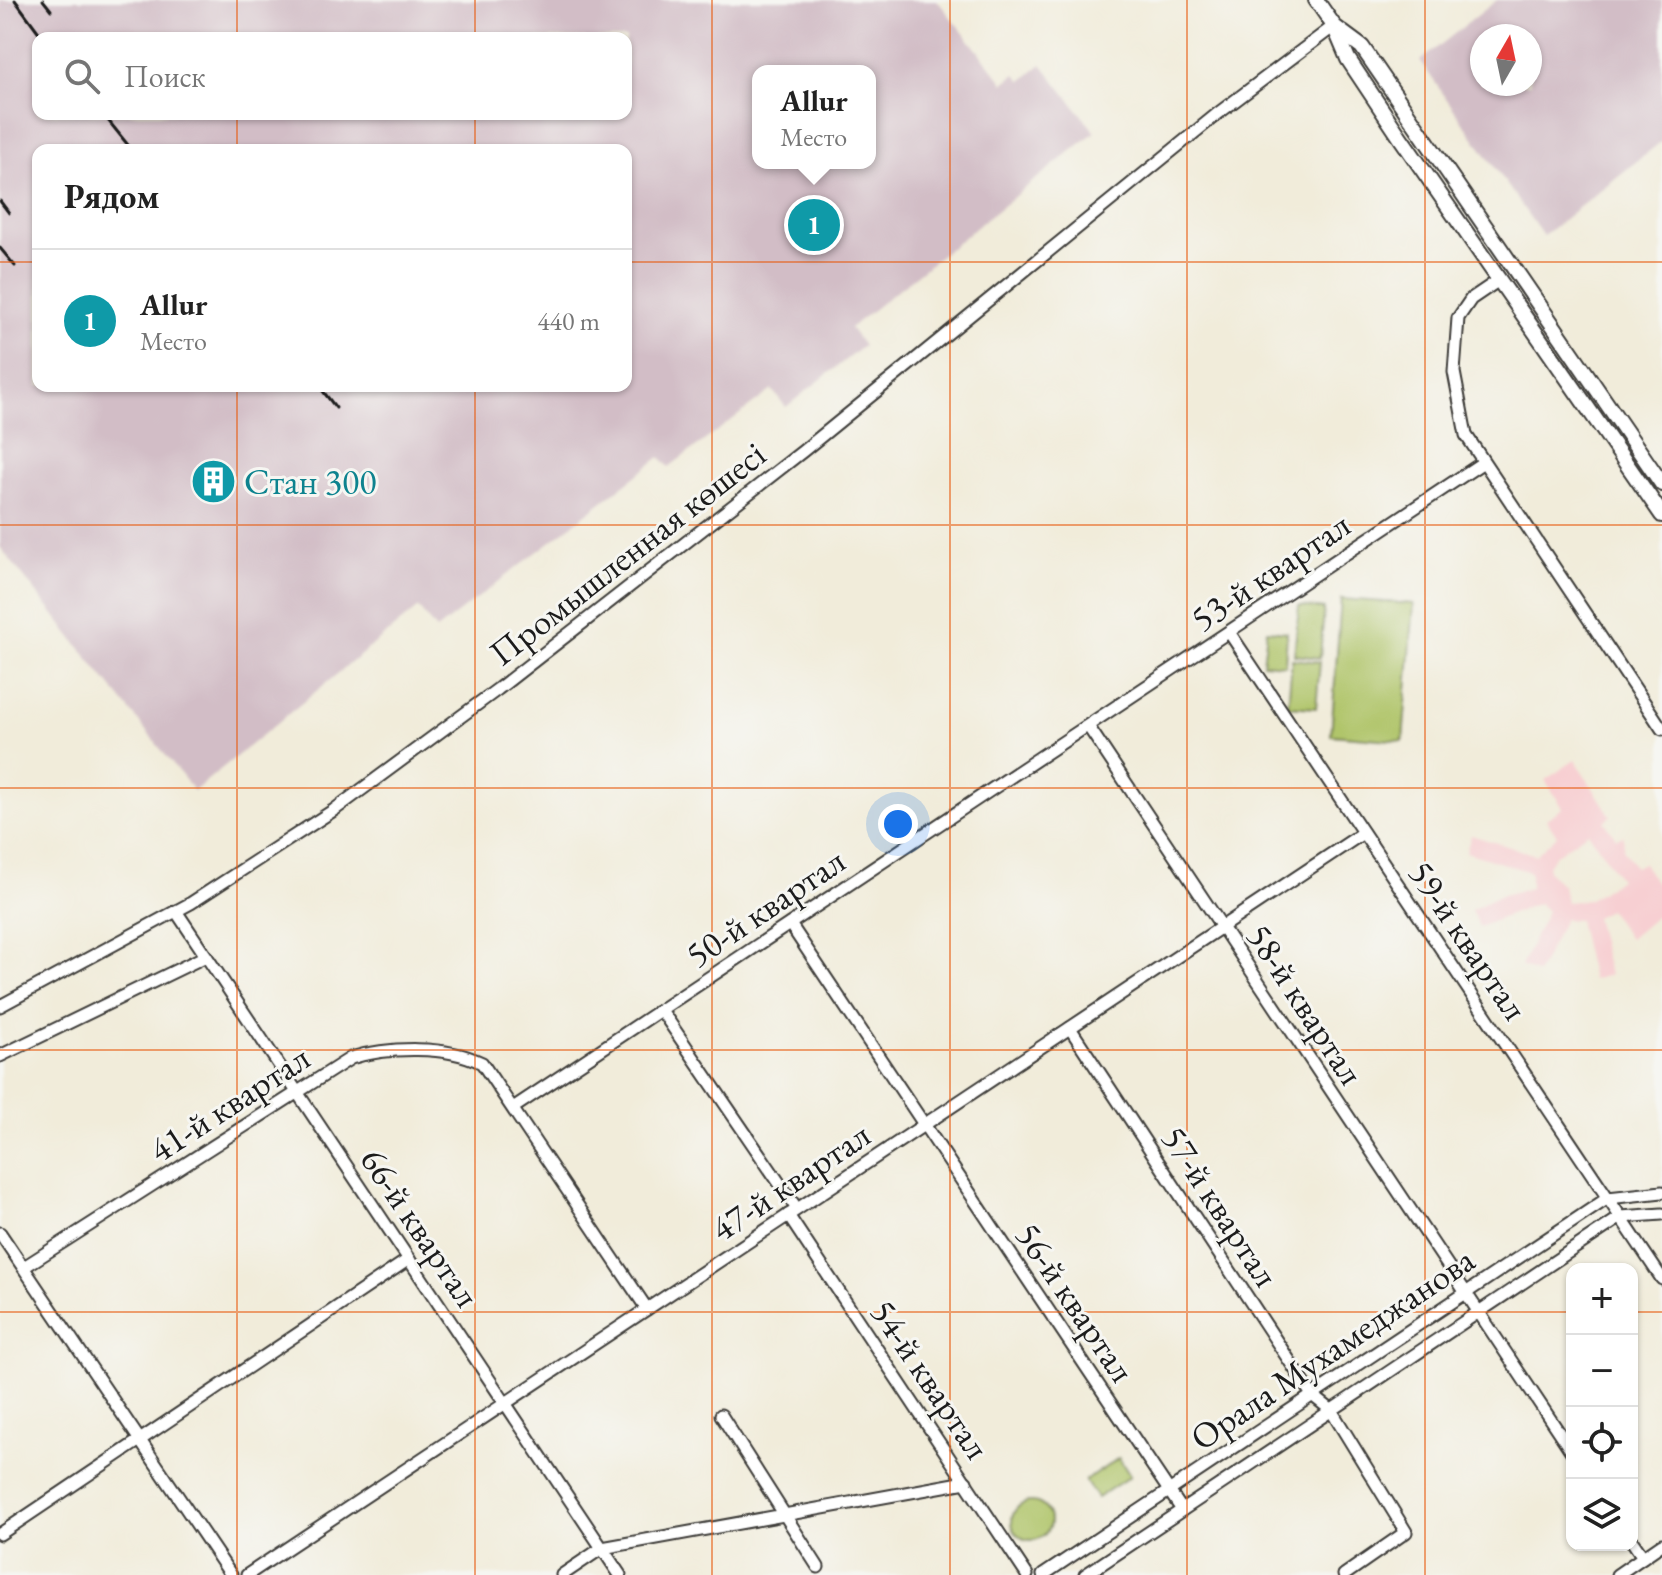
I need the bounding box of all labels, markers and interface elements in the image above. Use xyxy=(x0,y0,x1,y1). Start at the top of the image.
north arrow xyxy=(1470,24,1542,96)
search box xyxy=(32,32,632,120)
icon: search xyxy=(60,54,104,98)
text: Поиск xyxy=(124,57,206,96)
popup xyxy=(752,65,876,169)
text: Allur xyxy=(780,81,848,120)
text: Место xyxy=(780,120,847,154)
text: Рядом xyxy=(64,174,159,218)
pin: 1 xyxy=(788,195,840,255)
text: Allur xyxy=(140,285,207,324)
text: 1 xyxy=(83,304,97,338)
text: 440 m xyxy=(537,304,600,338)
text: Место xyxy=(140,324,207,358)
street label: Промышленная көшесі xyxy=(480,431,775,676)
building icon: Стан 300 xyxy=(189,457,237,505)
place label: Стан 300 xyxy=(244,458,376,505)
street label: 53-й квартал xyxy=(1181,501,1359,642)
your location xyxy=(878,804,918,844)
street label: 50-й квартал xyxy=(676,837,854,978)
street label: 59-й квартал xyxy=(1398,851,1539,1029)
street label: 58-й квартал xyxy=(1236,915,1375,1094)
street label: 41-й квартал xyxy=(140,1034,319,1173)
street label: 47-й квартал xyxy=(701,1111,879,1252)
street label: 57-й квартал xyxy=(1151,1117,1290,1296)
street label: 66-й квартал xyxy=(350,1138,491,1316)
street label: 56-й квартал xyxy=(1005,1213,1146,1391)
street label: Орала Мухамеджанова xyxy=(1181,1235,1484,1461)
map controls xyxy=(1566,1263,1638,1551)
button: + xyxy=(1566,1263,1638,1335)
street label: 54-й квартал xyxy=(860,1290,1001,1468)
button: − xyxy=(1566,1335,1638,1407)
button: locate xyxy=(1566,1407,1638,1479)
button: layers xyxy=(1566,1479,1638,1551)

